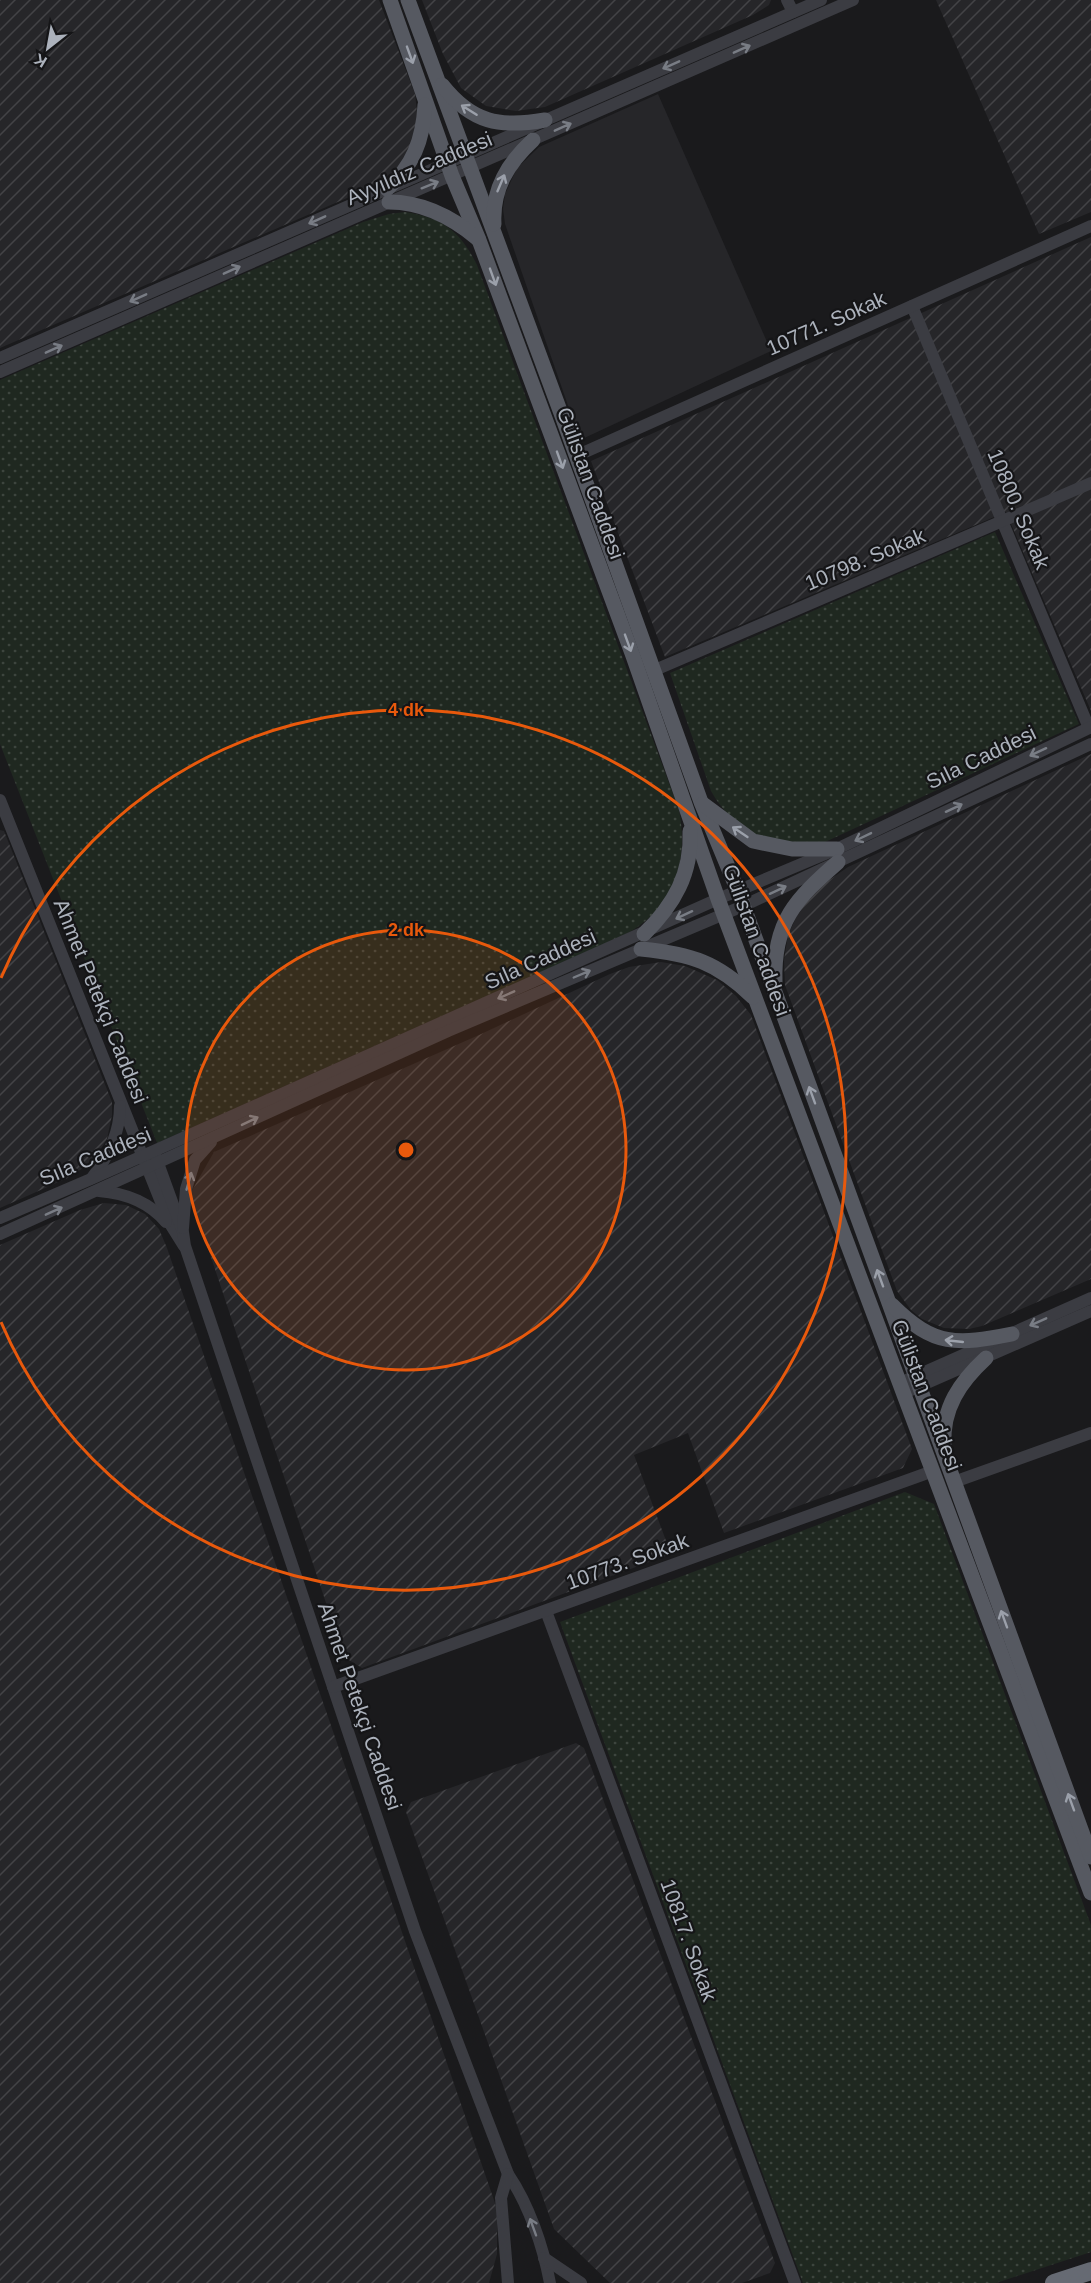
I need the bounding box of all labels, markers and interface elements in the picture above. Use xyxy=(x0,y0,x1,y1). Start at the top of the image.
north arrow xyxy=(18,18,78,78)
one-way arrow xyxy=(732,42,750,54)
one-way arrow xyxy=(405,45,416,64)
text: K xyxy=(31,50,50,71)
one-way arrow xyxy=(662,61,680,72)
one-way arrow xyxy=(461,104,478,116)
one-way arrow xyxy=(554,121,572,132)
street label: Ayyıldız Caddesi xyxy=(343,127,495,209)
one-way arrow xyxy=(496,174,507,192)
one-way arrow xyxy=(421,179,439,190)
one-way arrow xyxy=(308,215,326,226)
one-way arrow xyxy=(223,264,241,276)
one-way arrow xyxy=(488,267,499,286)
street label: 10771. Sokak xyxy=(763,286,890,360)
one-way arrow xyxy=(129,292,147,304)
one-way arrow xyxy=(44,342,62,354)
street label: Gülistan Caddesi xyxy=(553,404,629,562)
street label: 10800. Sokak xyxy=(983,445,1055,573)
one-way arrow xyxy=(555,450,566,469)
street label: 10798. Sokak xyxy=(801,523,929,595)
one-way arrow xyxy=(623,633,634,651)
text: 4 dk xyxy=(388,700,425,720)
street label: Sıla Caddesi xyxy=(922,721,1040,793)
one-way arrow xyxy=(1030,746,1048,758)
one-way arrow xyxy=(945,801,963,813)
one-way arrow xyxy=(732,826,749,838)
one-way arrow xyxy=(854,831,872,843)
street label: Gülistan Caddesi xyxy=(719,861,795,1019)
one-way arrow xyxy=(768,884,786,896)
street label: Ahmet Petekçi Caddesi xyxy=(49,895,153,1107)
one-way arrow xyxy=(675,910,693,921)
text: 2 dk xyxy=(388,920,425,940)
street label: Sıla Caddesi xyxy=(481,924,599,994)
one-way arrow xyxy=(572,968,590,979)
one-way arrow xyxy=(498,990,516,1001)
one-way arrow xyxy=(806,1086,817,1105)
one-way arrow xyxy=(241,1115,259,1127)
street label: Sıla Caddesi xyxy=(36,1122,154,1190)
centre of rings xyxy=(396,1140,416,1160)
one-way arrow xyxy=(184,1172,195,1191)
one-way arrow xyxy=(44,1205,62,1216)
one-way arrow xyxy=(874,1269,885,1288)
street label: Gülistan Caddesi xyxy=(888,1316,966,1474)
one-way arrow xyxy=(1029,1317,1047,1328)
one-way arrow xyxy=(945,1335,964,1346)
street label: 10773. Sokak xyxy=(563,1528,692,1594)
street label: Ahmet Petekçi Caddesi xyxy=(314,1599,406,1813)
one-way arrow xyxy=(997,1610,1008,1629)
one-way arrow xyxy=(1064,1793,1075,1812)
street label: 10817. Sokak xyxy=(656,1876,722,2005)
one-way arrow xyxy=(527,2218,538,2237)

